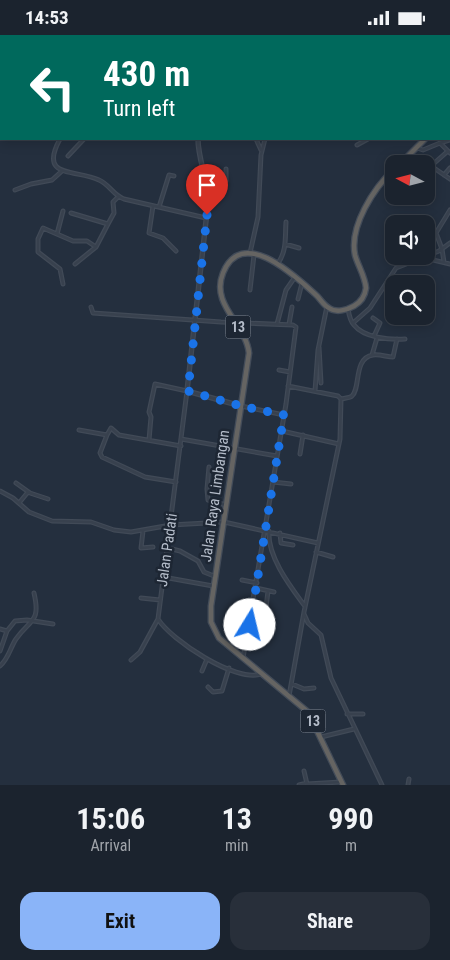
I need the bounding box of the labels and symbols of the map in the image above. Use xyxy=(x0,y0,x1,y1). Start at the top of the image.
north arrow xyxy=(385,155,435,205)
pin xyxy=(186,164,228,215)
road number: 13 xyxy=(226,315,250,339)
street label: Jalan Raya Limbangan xyxy=(197,429,233,563)
street label: Jalan Padati xyxy=(153,512,181,588)
position arrow xyxy=(223,598,275,650)
road number: 13 xyxy=(300,709,326,733)

